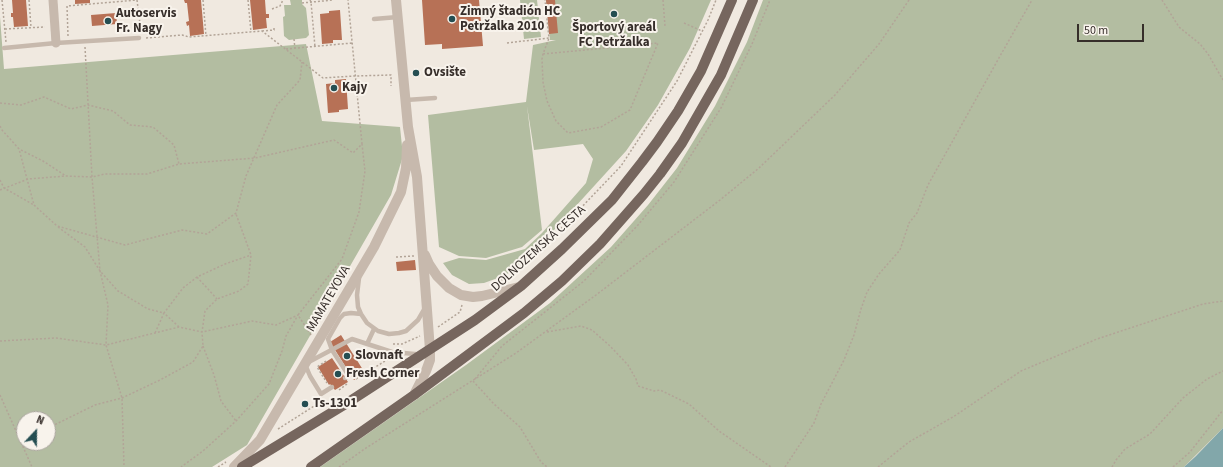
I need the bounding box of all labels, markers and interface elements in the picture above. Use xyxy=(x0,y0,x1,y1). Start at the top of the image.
place label: Zimný štadión HC Petržalka 2010 xyxy=(460,4,560,35)
place label: Autoservis Fr. Nagy xyxy=(116,6,177,37)
marker: Športový areál FC Petržalka xyxy=(609,9,619,19)
marker: Zimný štadión HC Petržalka 2010 xyxy=(447,14,457,24)
marker: Autoservis Fr. Nagy xyxy=(103,16,113,26)
scale bar xyxy=(1079,16,1146,42)
place label: Športový areál FC Petržalka xyxy=(572,20,656,51)
text: 50 m xyxy=(1084,22,1108,39)
place label: Ovsište xyxy=(424,65,466,81)
marker: Ovsište xyxy=(411,68,421,78)
place label: Kajy xyxy=(342,80,367,96)
marker: Kajy xyxy=(329,83,339,93)
street label: DOLNOZEMSKÁ CESTA xyxy=(489,203,589,295)
street label: MAMATEYOVA xyxy=(304,263,354,335)
place label: Slovnaft xyxy=(355,348,403,364)
marker: Slovnaft xyxy=(342,351,352,361)
place label: Fresh Corner xyxy=(346,366,419,382)
marker: Fresh Corner xyxy=(333,369,343,379)
place label: Ts-1301 xyxy=(313,396,357,412)
marker: Ts-1301 xyxy=(300,399,310,409)
north arrow xyxy=(16,411,56,451)
text: N xyxy=(34,412,47,429)

